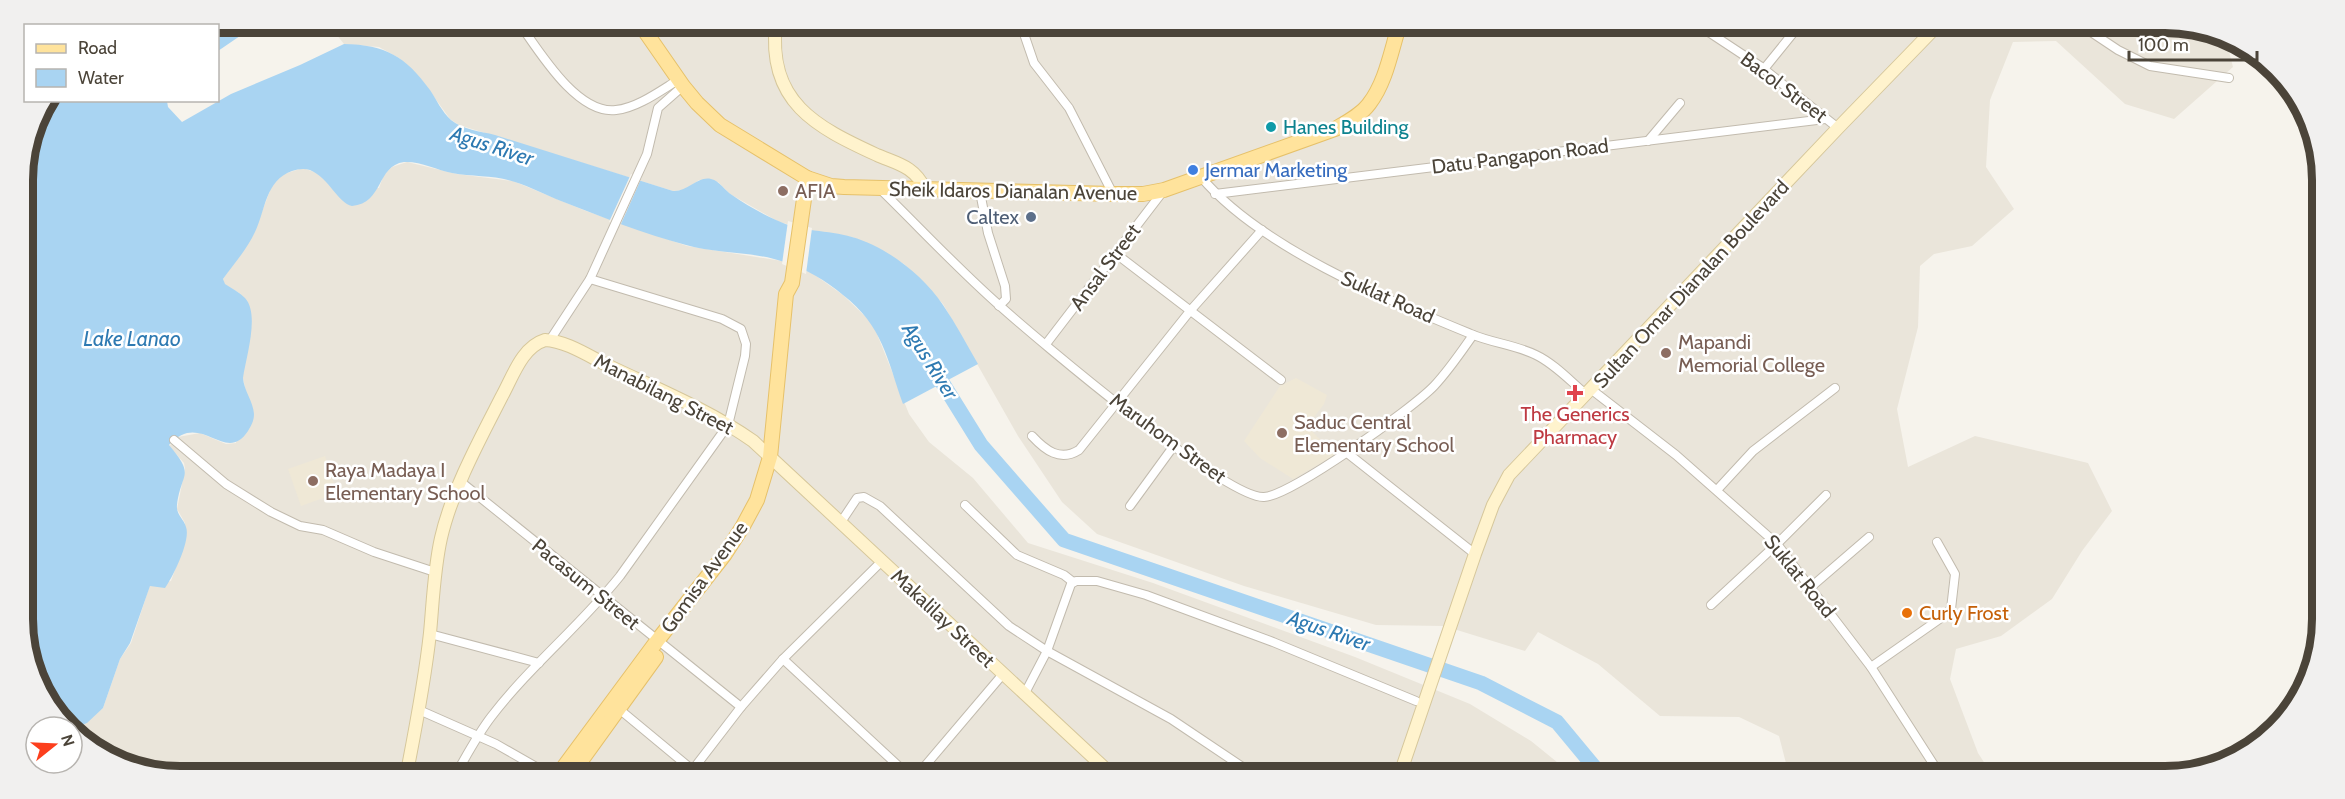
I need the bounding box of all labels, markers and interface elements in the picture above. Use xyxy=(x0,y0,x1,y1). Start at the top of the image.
legend xyxy=(24,24,219,102)
scale bar xyxy=(2129,24,2256,62)
text: 100 m xyxy=(2138,34,2189,56)
text: Road xyxy=(78,37,117,59)
street label: Bacol Street xyxy=(1736,47,1832,127)
text: Water xyxy=(78,67,124,89)
place label: Hanes Building xyxy=(1283,115,1409,139)
water label: Agus River xyxy=(447,120,538,171)
marker: Hanes Building xyxy=(1264,120,1278,134)
street label: Datu Pangapon Road xyxy=(1430,133,1610,179)
place label: Jermar Marketing xyxy=(1204,158,1348,182)
marker: Jermar Marketing xyxy=(1186,163,1200,177)
street label: Sultan Omar Dianalan Boulevard xyxy=(1588,175,1794,393)
street label: Sheik Idaros Dianalan Avenue xyxy=(889,177,1137,205)
place label: AFIA xyxy=(795,179,836,203)
marker: AFIA xyxy=(776,184,790,198)
place label: Caltex xyxy=(966,205,1020,229)
marker: Caltex xyxy=(1024,210,1038,224)
street label: Ansal Street xyxy=(1065,219,1145,315)
street label: Suklat Road xyxy=(1338,266,1438,328)
water label: Agus River xyxy=(897,317,965,405)
water label: Lake Lanao xyxy=(83,326,181,351)
place label: Mapandi Memorial College xyxy=(1678,330,1825,377)
marker: Mapandi Memorial College xyxy=(1659,346,1673,360)
street label: Manabilang Street xyxy=(590,349,738,440)
marker: The Generics Pharmacy xyxy=(1568,386,1582,400)
street label: Maruhom Street xyxy=(1105,388,1231,488)
place label: The Generics Pharmacy xyxy=(1520,402,1630,449)
place label: Saduc Central Elementary School xyxy=(1294,410,1455,457)
marker: Saduc Central Elementary School xyxy=(1275,426,1289,440)
place label: Raya Madaya I Elementary School xyxy=(325,458,486,505)
marker: Raya Madaya I Elementary School xyxy=(306,474,320,488)
street label: Gomisa Avenue xyxy=(656,517,752,637)
street label: Suklat Road xyxy=(1759,530,1841,622)
street label: Pacasum Street xyxy=(527,533,645,635)
street label: Makalilay Street xyxy=(886,564,1000,672)
place label: Curly Frost xyxy=(1919,601,2009,625)
water label: Agus River xyxy=(1284,604,1375,657)
marker: Curly Frost xyxy=(1900,606,1914,620)
north arrow xyxy=(24,715,84,775)
text: N xyxy=(57,732,79,749)

